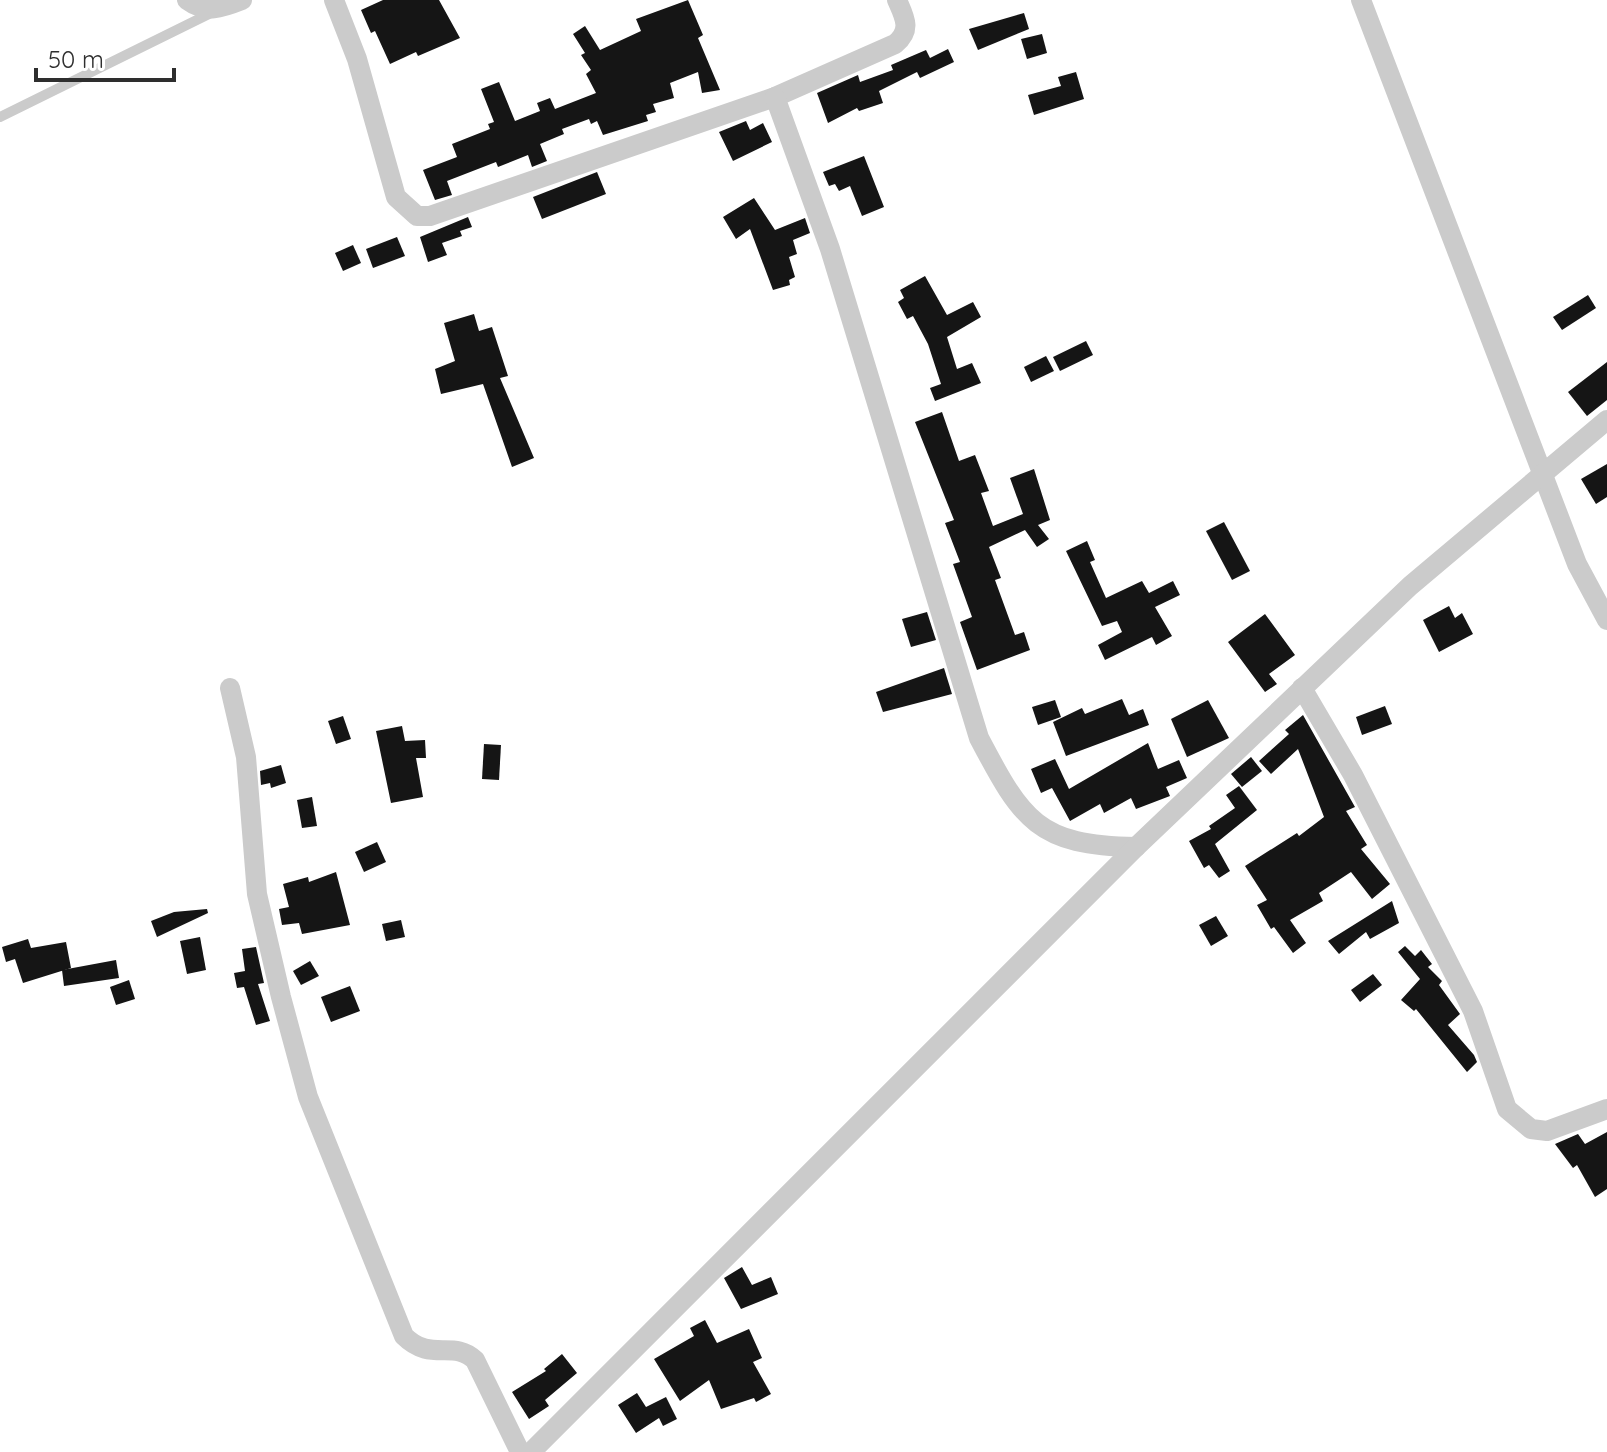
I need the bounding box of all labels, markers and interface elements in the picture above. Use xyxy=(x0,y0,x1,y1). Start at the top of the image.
scale bar xyxy=(36,32,174,82)
text: 50 m xyxy=(48,44,104,74)

